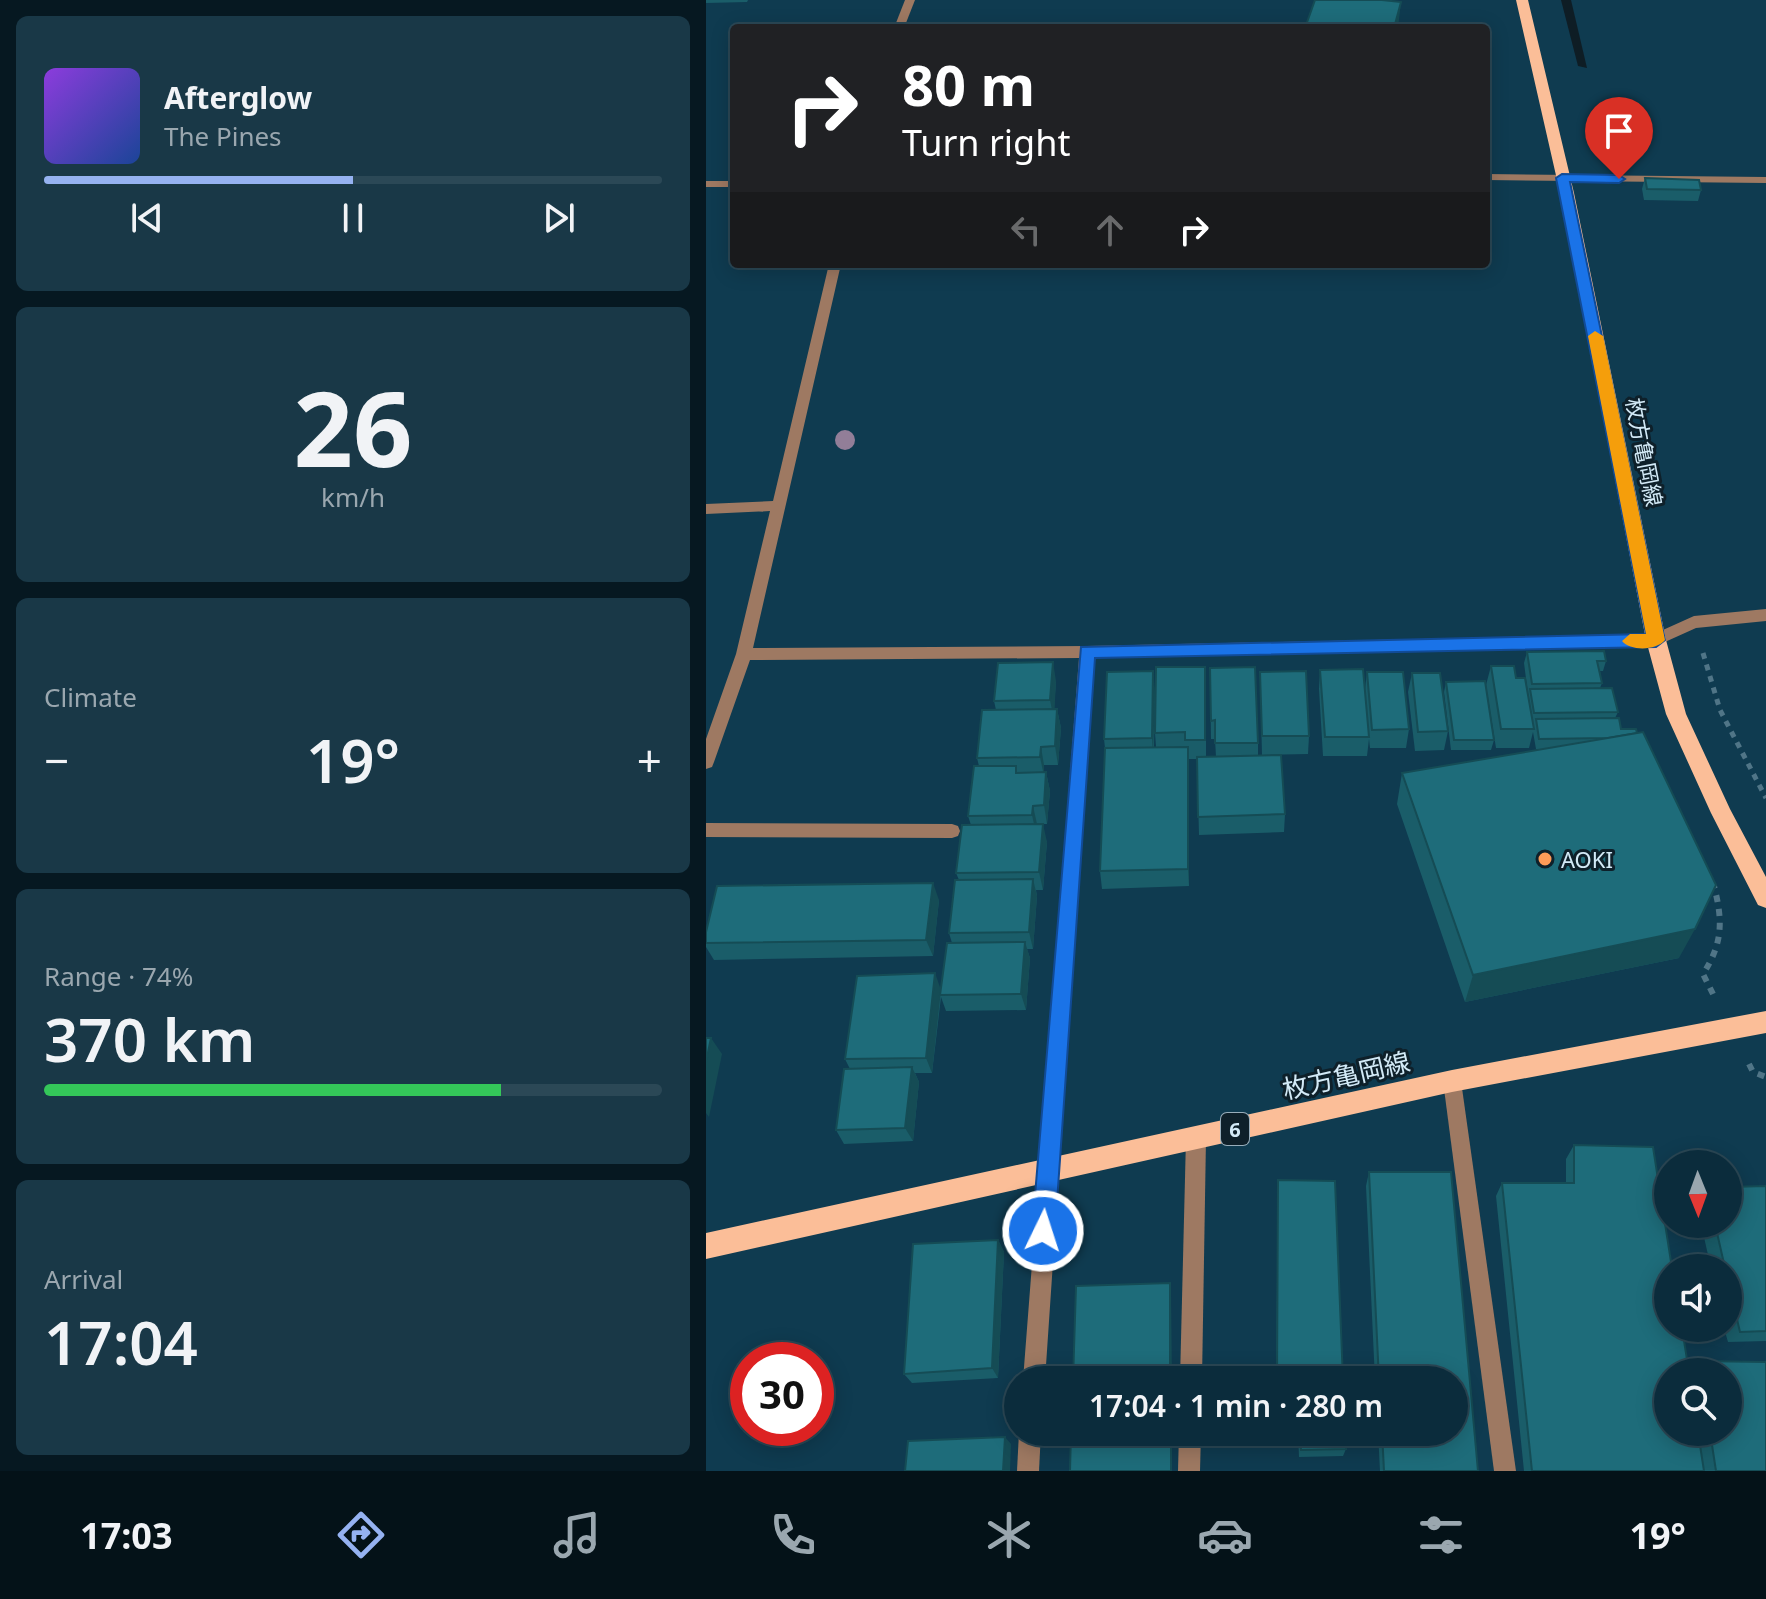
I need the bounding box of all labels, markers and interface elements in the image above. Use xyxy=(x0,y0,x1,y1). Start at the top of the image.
text: 80 m xyxy=(902,46,1035,122)
icon: right xyxy=(770,56,874,160)
text: Afterglow xyxy=(164,77,312,118)
pin xyxy=(1585,97,1653,179)
icon: arrive xyxy=(1597,109,1641,153)
text: The Pines xyxy=(164,118,282,154)
text: Turn right xyxy=(902,118,1070,167)
icon: previous xyxy=(125,196,169,240)
icon: pause xyxy=(331,196,375,240)
icon: next xyxy=(537,196,581,240)
icon: left xyxy=(1004,208,1048,252)
icon: ahead xyxy=(1088,208,1132,252)
icon: right xyxy=(1172,208,1216,252)
text: 26 xyxy=(294,356,412,497)
street label: 枚方亀岡線 xyxy=(1620,395,1670,509)
text: km/h xyxy=(321,479,385,515)
text: Climate xyxy=(44,679,137,715)
text: 19° xyxy=(306,719,400,801)
text: − xyxy=(44,730,69,790)
text: + xyxy=(637,730,662,790)
place label: AOKI xyxy=(1561,844,1613,874)
marker: AOKI xyxy=(1536,850,1554,868)
text: Range · 74% xyxy=(44,958,193,994)
text: 370 km xyxy=(44,998,255,1080)
street label: 枚方亀岡線 xyxy=(1279,1043,1413,1107)
road number: 6 xyxy=(1221,1113,1249,1145)
north arrow xyxy=(1654,1150,1742,1238)
map controls xyxy=(1654,1150,1742,1446)
position arrow xyxy=(1001,1189,1085,1273)
button: sound xyxy=(1654,1254,1742,1342)
text: Arrival xyxy=(44,1261,123,1297)
text: 17:04 xyxy=(44,1301,198,1383)
speed limit sign: 30 xyxy=(730,1342,834,1446)
button: search xyxy=(1654,1358,1742,1446)
text: 17:04 · 1 min · 280 m xyxy=(1089,1385,1383,1426)
icon: directions xyxy=(333,1507,389,1563)
icon: music xyxy=(549,1507,605,1563)
icon: phone xyxy=(765,1507,821,1563)
icon: climate xyxy=(981,1507,1037,1563)
icon: car xyxy=(1197,1507,1253,1563)
icon: filters xyxy=(1413,1507,1469,1563)
text: 17:03 xyxy=(80,1511,173,1560)
text: 19° xyxy=(1629,1511,1686,1560)

